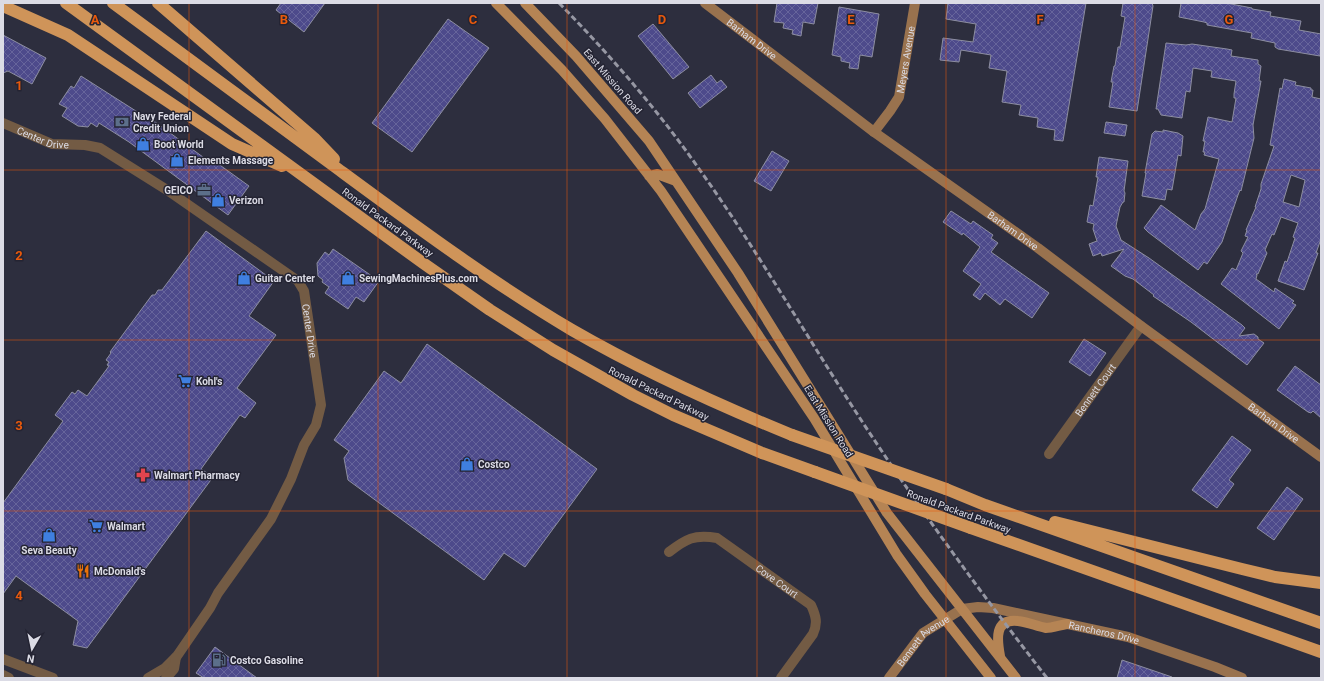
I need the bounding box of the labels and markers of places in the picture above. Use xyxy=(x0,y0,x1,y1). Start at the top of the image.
place label: Navy Federal Credit Union xyxy=(133,111,192,134)
bank icon: Navy Federal Credit Union xyxy=(114,114,130,130)
shop icon: Boot World xyxy=(135,136,151,152)
place label: Boot World xyxy=(154,139,204,150)
shop icon: Elements Massage xyxy=(169,152,185,168)
place label: Elements Massage xyxy=(188,155,274,166)
office icon: GEICO xyxy=(196,182,212,198)
place label: GEICO xyxy=(164,185,193,196)
shop icon: Verizon xyxy=(210,192,226,208)
place label: Verizon xyxy=(229,195,264,206)
shop icon: Guitar Center xyxy=(236,270,252,286)
shop icon: SewingMachinesPlus.com xyxy=(340,270,356,286)
place label: Guitar Center xyxy=(255,273,315,284)
place label: SewingMachinesPlus.com xyxy=(359,273,478,284)
supermarket icon: Kohl's xyxy=(177,373,193,389)
place label: Kohl's xyxy=(196,376,222,387)
shop icon: Costco xyxy=(459,456,475,472)
place label: Costco xyxy=(478,459,510,470)
pharmacy icon: Walmart Pharmacy xyxy=(135,467,151,483)
place label: Walmart Pharmacy xyxy=(154,470,241,481)
supermarket icon: Walmart xyxy=(88,518,104,534)
place label: Walmart xyxy=(107,521,146,532)
shop icon: Seva Beauty xyxy=(41,527,57,543)
place label: Seva Beauty xyxy=(21,545,78,556)
restaurant icon: McDonald's xyxy=(75,563,91,579)
place label: McDonald's xyxy=(94,566,146,577)
fuel station icon: Costco Gasoline xyxy=(211,652,227,668)
place label: Costco Gasoline xyxy=(230,655,304,666)

